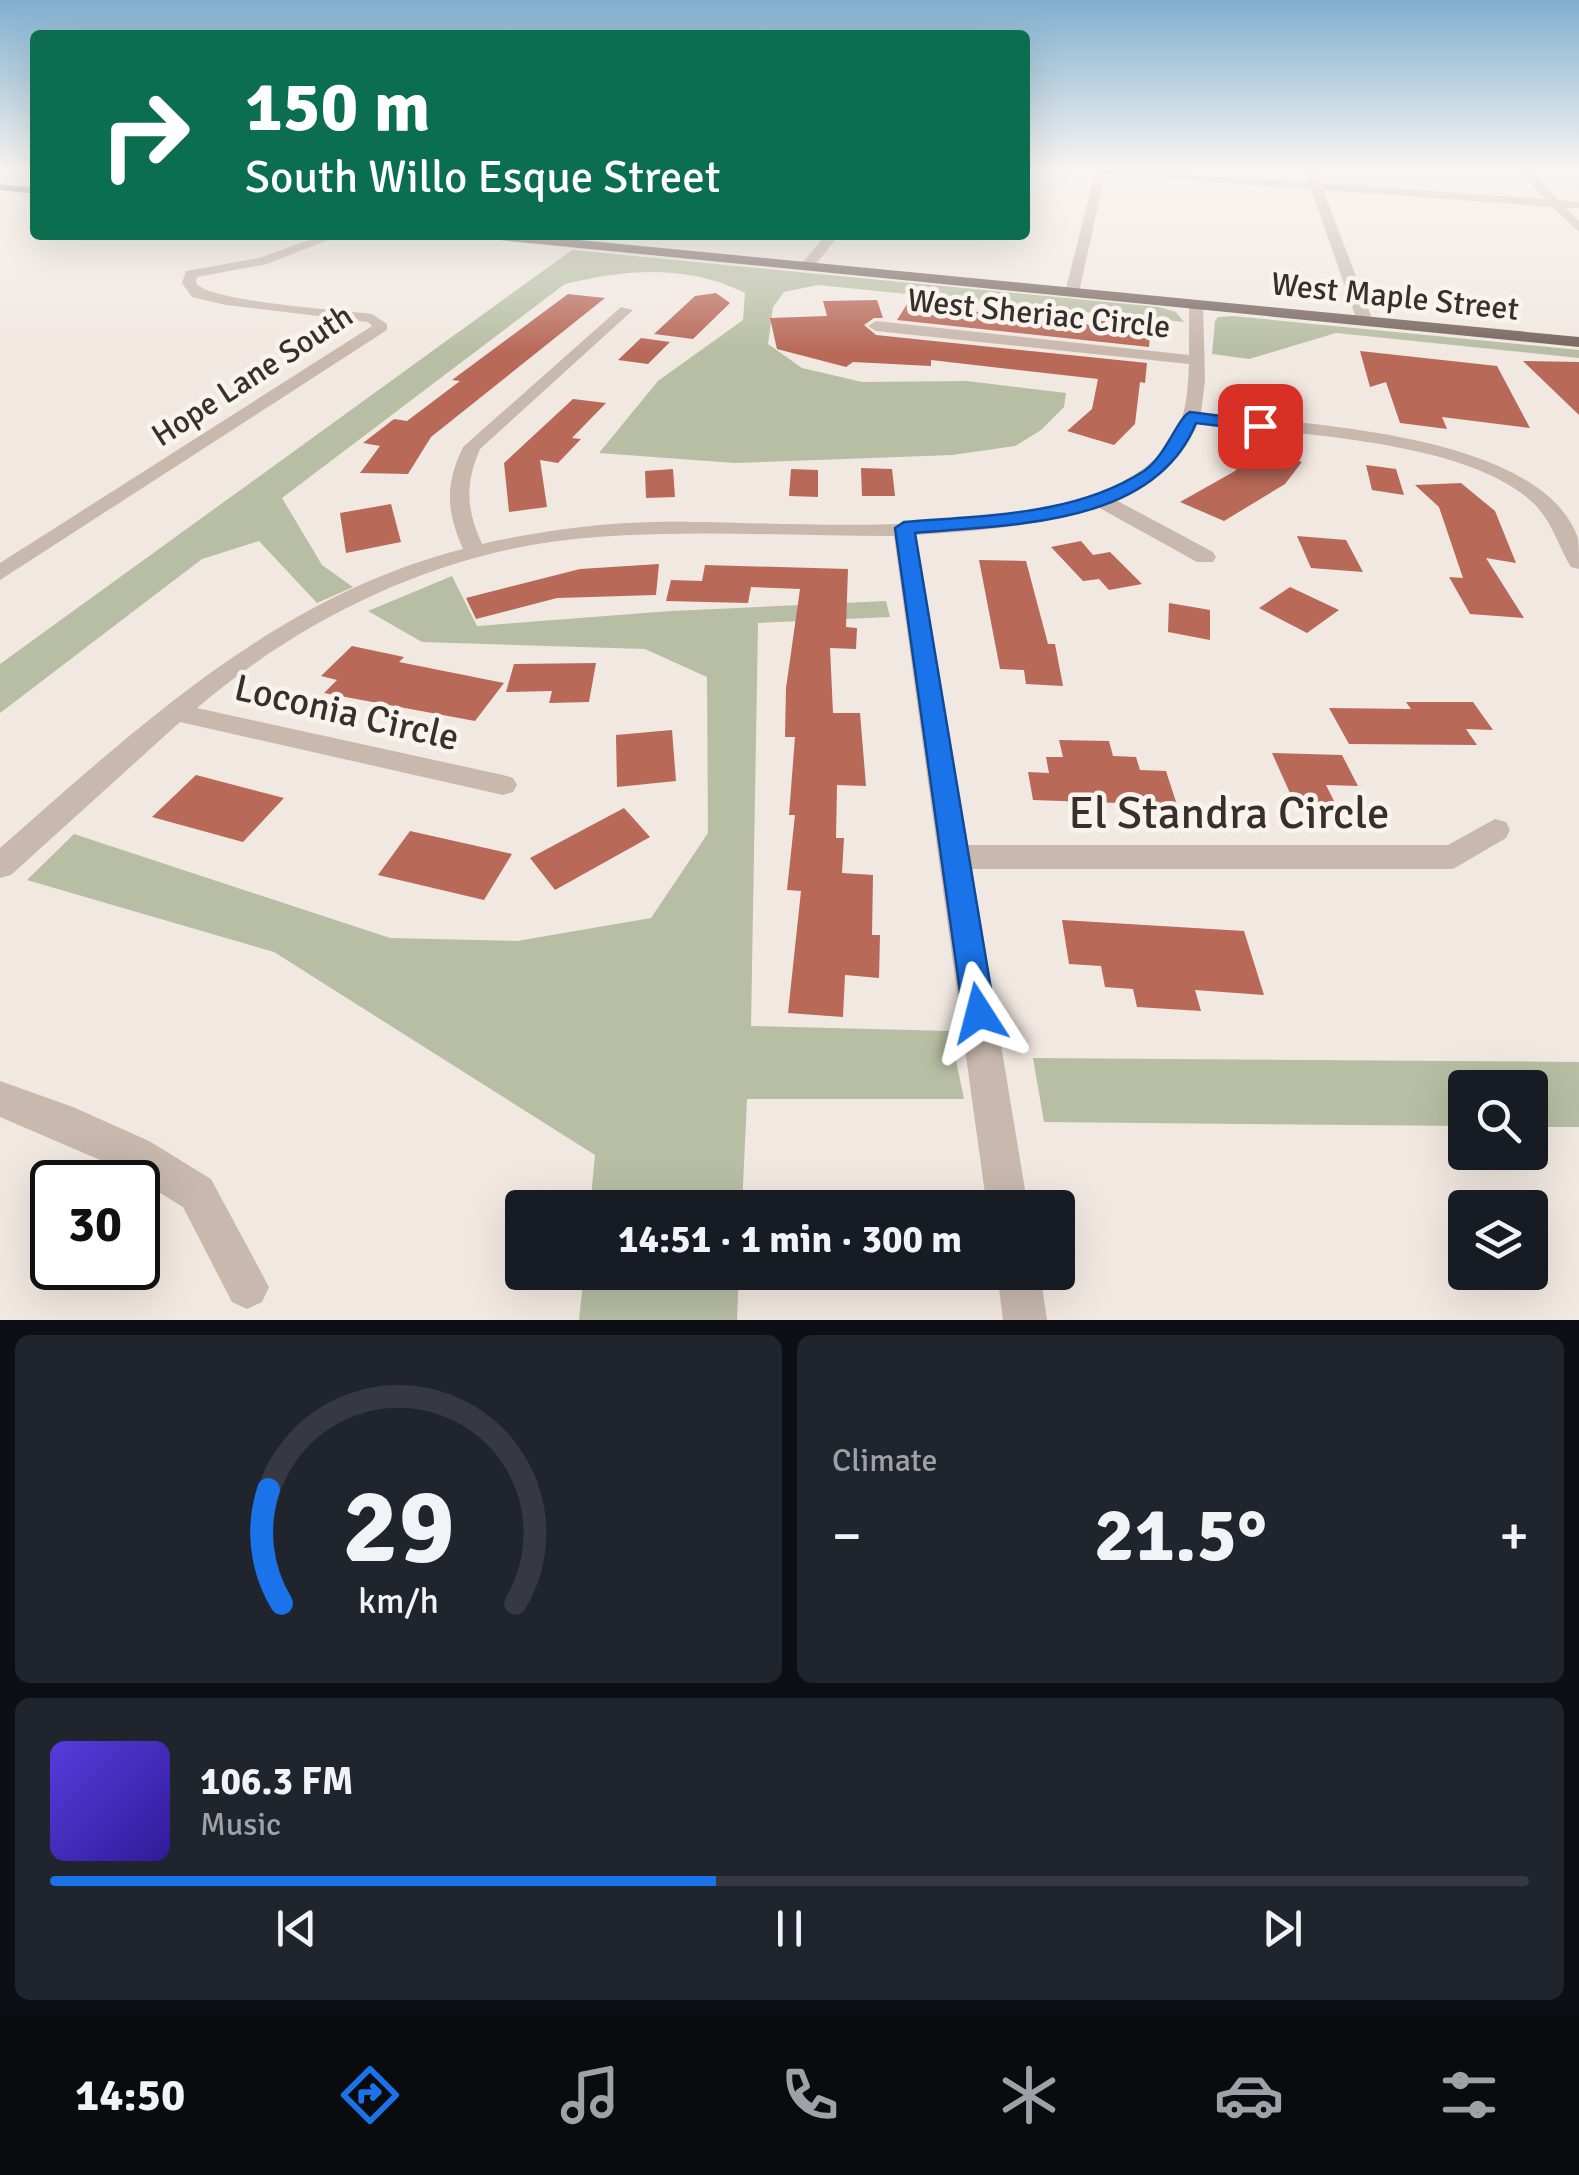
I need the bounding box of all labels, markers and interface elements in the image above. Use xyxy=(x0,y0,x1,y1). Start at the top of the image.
text: 150 m xyxy=(245,64,430,150)
icon: right xyxy=(80,70,210,200)
text: South Willo Esque Street xyxy=(245,150,721,205)
street label: West Maple Street xyxy=(1269,264,1521,329)
street label: West Sheriac Circle xyxy=(906,280,1172,347)
street label: Hope Lane South xyxy=(144,296,360,455)
pin xyxy=(1218,384,1303,469)
icon: arrive xyxy=(1233,399,1288,454)
street label: Loconia Circle xyxy=(230,664,464,761)
street label: El Standra Circle xyxy=(1068,786,1390,841)
position arrow xyxy=(927,961,1031,1065)
map controls xyxy=(1448,1070,1548,1290)
button: search xyxy=(1448,1070,1548,1170)
speed limit sign: 30 xyxy=(30,1160,160,1290)
button: layers xyxy=(1448,1190,1548,1290)
text: 14:51 · 1 min · 300 m xyxy=(618,1216,962,1263)
text: Climate xyxy=(832,1441,938,1480)
text: 29 xyxy=(342,1463,455,1591)
text: 21.5° xyxy=(1094,1489,1267,1582)
text: − xyxy=(832,1502,862,1570)
text: + xyxy=(1499,1502,1529,1570)
text: km/h xyxy=(358,1579,439,1623)
text: 106.3 FM xyxy=(200,1758,353,1805)
text: Music xyxy=(200,1805,281,1844)
icon: previous xyxy=(269,1901,324,1956)
icon: pause xyxy=(762,1901,817,1956)
icon: next xyxy=(1255,1901,1310,1956)
icon: directions xyxy=(335,2060,405,2130)
icon: music xyxy=(555,2060,625,2130)
icon: phone xyxy=(775,2060,845,2130)
icon: climate xyxy=(994,2060,1064,2130)
icon: car xyxy=(1214,2060,1284,2130)
icon: filters xyxy=(1434,2060,1504,2130)
text: 14:50 xyxy=(75,2068,185,2123)

